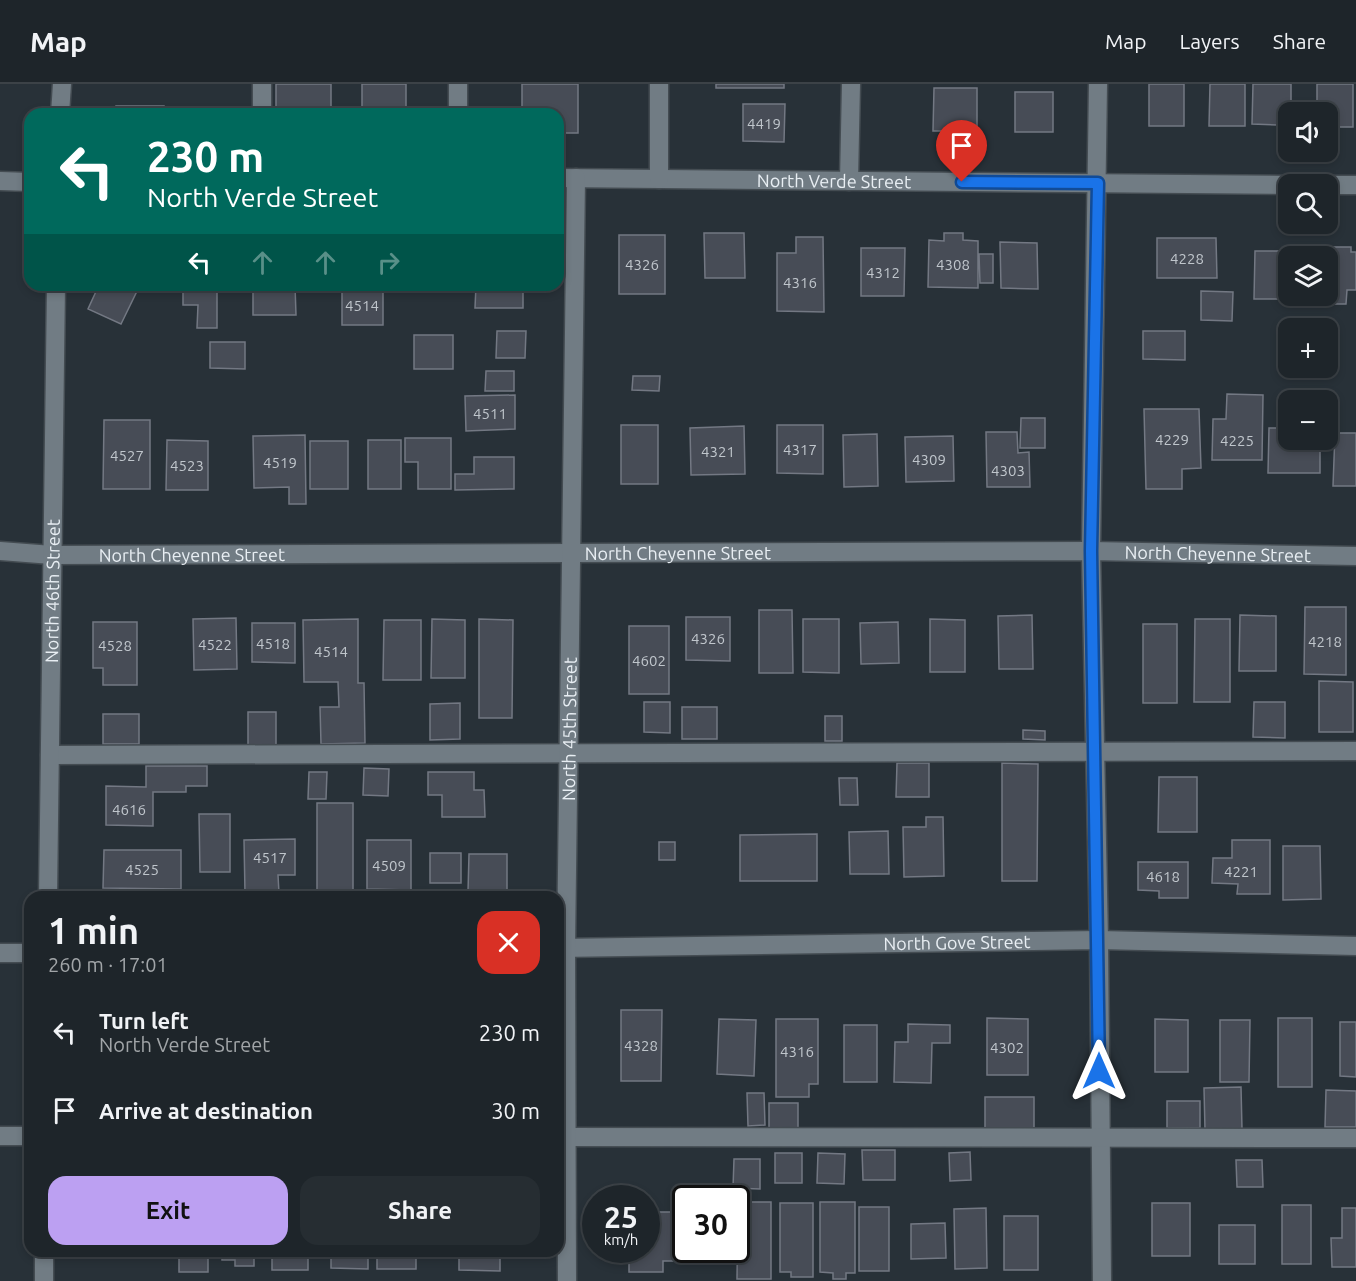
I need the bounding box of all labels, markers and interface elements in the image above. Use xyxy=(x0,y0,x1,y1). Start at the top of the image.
text: Map xyxy=(30,26,87,57)
text: Map xyxy=(1105,29,1146,53)
text: Layers xyxy=(1179,29,1240,53)
text: Share xyxy=(1273,29,1326,53)
map controls xyxy=(1278,102,1338,450)
button: sound xyxy=(1278,102,1338,162)
house number: 4419 xyxy=(747,115,781,132)
pin xyxy=(936,120,987,182)
icon: arrive xyxy=(945,129,978,162)
icon: left xyxy=(48,132,126,210)
text: 230 m xyxy=(147,133,264,180)
street label: North Verde Street xyxy=(757,170,911,191)
button: search xyxy=(1278,174,1338,234)
text: North Verde Street xyxy=(147,182,378,212)
icon: left xyxy=(183,246,216,279)
icon: ahead xyxy=(246,246,279,279)
icon: ahead xyxy=(309,246,342,279)
icon: right xyxy=(372,246,405,279)
button: layers xyxy=(1278,246,1338,306)
house number: 4228 xyxy=(1170,250,1204,267)
house number: 4326 xyxy=(625,256,659,273)
house number: 4308 xyxy=(936,256,970,273)
house number: 4312 xyxy=(866,264,900,281)
house number: 4316 xyxy=(783,274,817,291)
house number: 4514 xyxy=(345,297,379,314)
button: + xyxy=(1278,318,1338,378)
button: − xyxy=(1278,390,1338,450)
house number: 4511 xyxy=(473,405,507,422)
house number: 4229 xyxy=(1155,431,1189,448)
house number: 4225 xyxy=(1220,432,1254,449)
house number: 4317 xyxy=(783,441,817,458)
house number: 4321 xyxy=(701,443,735,460)
house number: 4527 xyxy=(110,447,144,464)
house number: 4309 xyxy=(912,451,946,468)
house number: 4519 xyxy=(263,454,297,471)
house number: 4523 xyxy=(170,457,204,474)
house number: 4303 xyxy=(991,462,1025,479)
street label: North 46th Street xyxy=(41,519,63,663)
street label: North Cheyenne Street xyxy=(585,542,771,563)
street label: North Cheyenne Street xyxy=(1124,542,1311,565)
street label: North Cheyenne Street xyxy=(99,544,285,565)
house number: 4326 xyxy=(691,630,725,647)
house number: 4218 xyxy=(1308,633,1342,650)
house number: 4518 xyxy=(256,635,290,652)
house number: 4522 xyxy=(198,636,232,653)
house number: 4528 xyxy=(98,637,132,654)
house number: 4514 xyxy=(314,643,348,660)
house number: 4602 xyxy=(632,652,666,669)
street label: North 45th Street xyxy=(558,657,580,801)
house number: 4616 xyxy=(112,801,146,818)
house number: 4517 xyxy=(253,849,287,866)
house number: 4509 xyxy=(372,857,406,874)
house number: 4525 xyxy=(125,861,159,878)
house number: 4221 xyxy=(1224,863,1258,880)
house number: 4618 xyxy=(1146,868,1180,885)
text: 1 min xyxy=(48,910,139,951)
button: close xyxy=(477,911,540,974)
street label: North Gove Street xyxy=(883,931,1031,953)
text: 260 m · 17:01 xyxy=(48,953,168,976)
text: Turn left xyxy=(99,1008,189,1033)
icon: left xyxy=(48,1016,81,1049)
text: 230 m xyxy=(479,1020,540,1045)
text: North Verde Street xyxy=(99,1033,270,1056)
house number: 4328 xyxy=(624,1037,658,1054)
house number: 4302 xyxy=(990,1039,1024,1056)
position arrow xyxy=(1067,1039,1131,1103)
house number: 4316 xyxy=(780,1043,814,1060)
icon: arrive xyxy=(48,1094,81,1127)
text: Arrive at destination xyxy=(99,1098,313,1123)
text: 30 m xyxy=(491,1098,540,1123)
button: Exit xyxy=(48,1176,288,1245)
button: Share xyxy=(300,1176,540,1245)
speed limit sign: 30 xyxy=(672,1185,750,1263)
text: 25 xyxy=(604,1200,638,1234)
text: km/h xyxy=(604,1231,638,1248)

